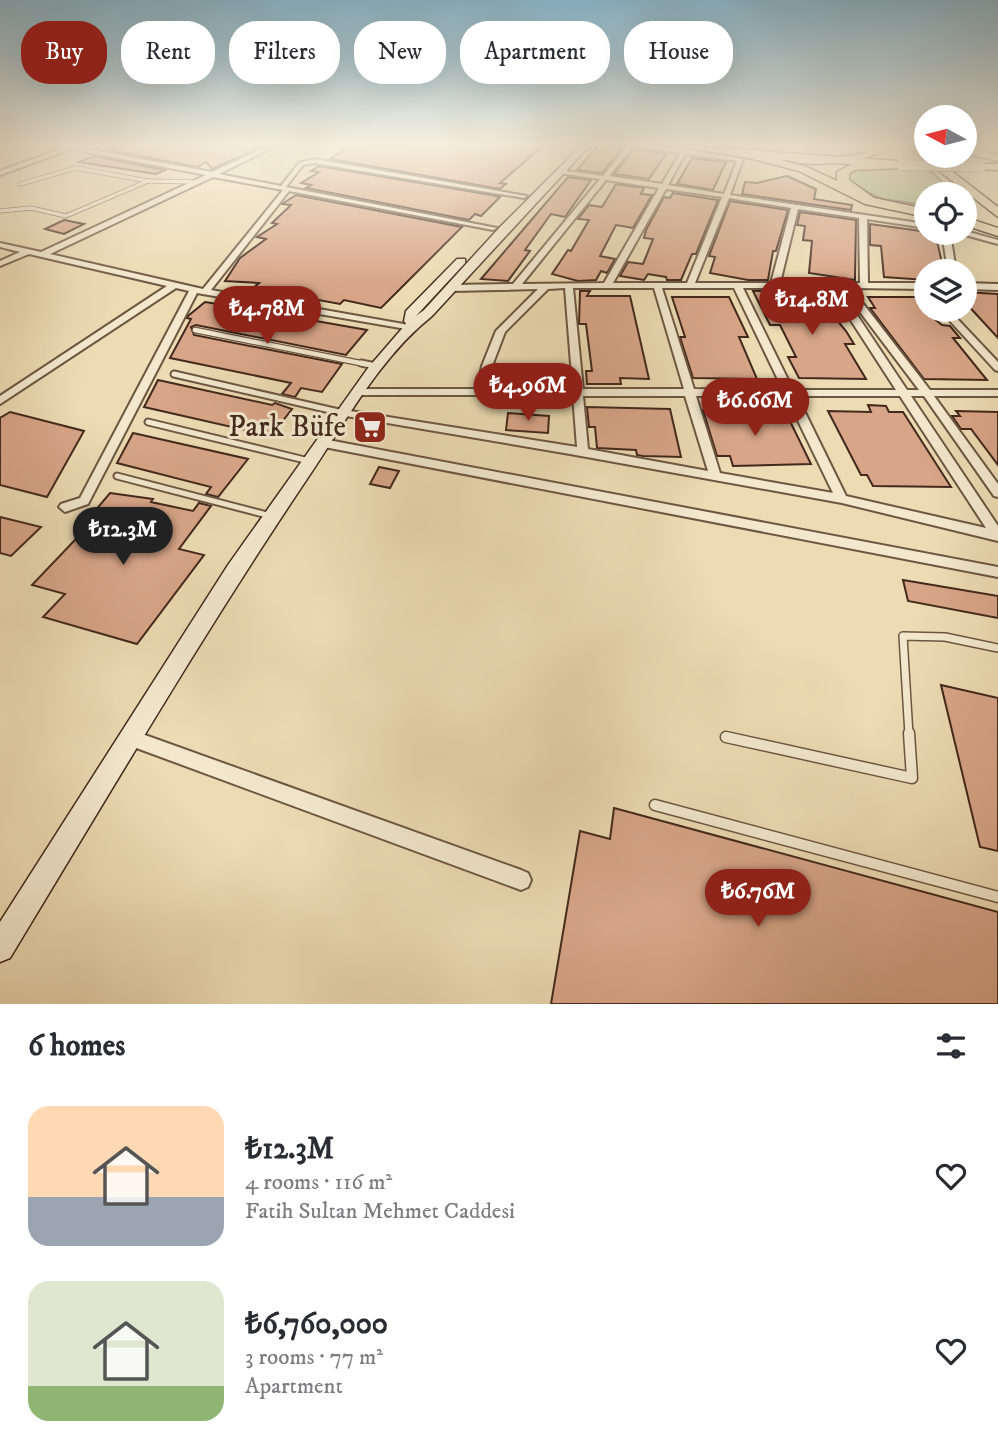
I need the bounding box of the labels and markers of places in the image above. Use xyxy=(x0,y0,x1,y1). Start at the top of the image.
pin: ₺14.8M xyxy=(755,278,869,337)
pin: ₺4.78M xyxy=(210,286,324,346)
pin: ₺4.96M xyxy=(471,364,585,423)
pin: ₺6.66M xyxy=(698,378,812,438)
supermarket icon: Park Büfe xyxy=(351,408,389,446)
place label: Park Büfe xyxy=(228,409,346,446)
pin: ₺12.3M xyxy=(66,508,180,567)
pin: ₺6.76M xyxy=(701,870,815,929)

